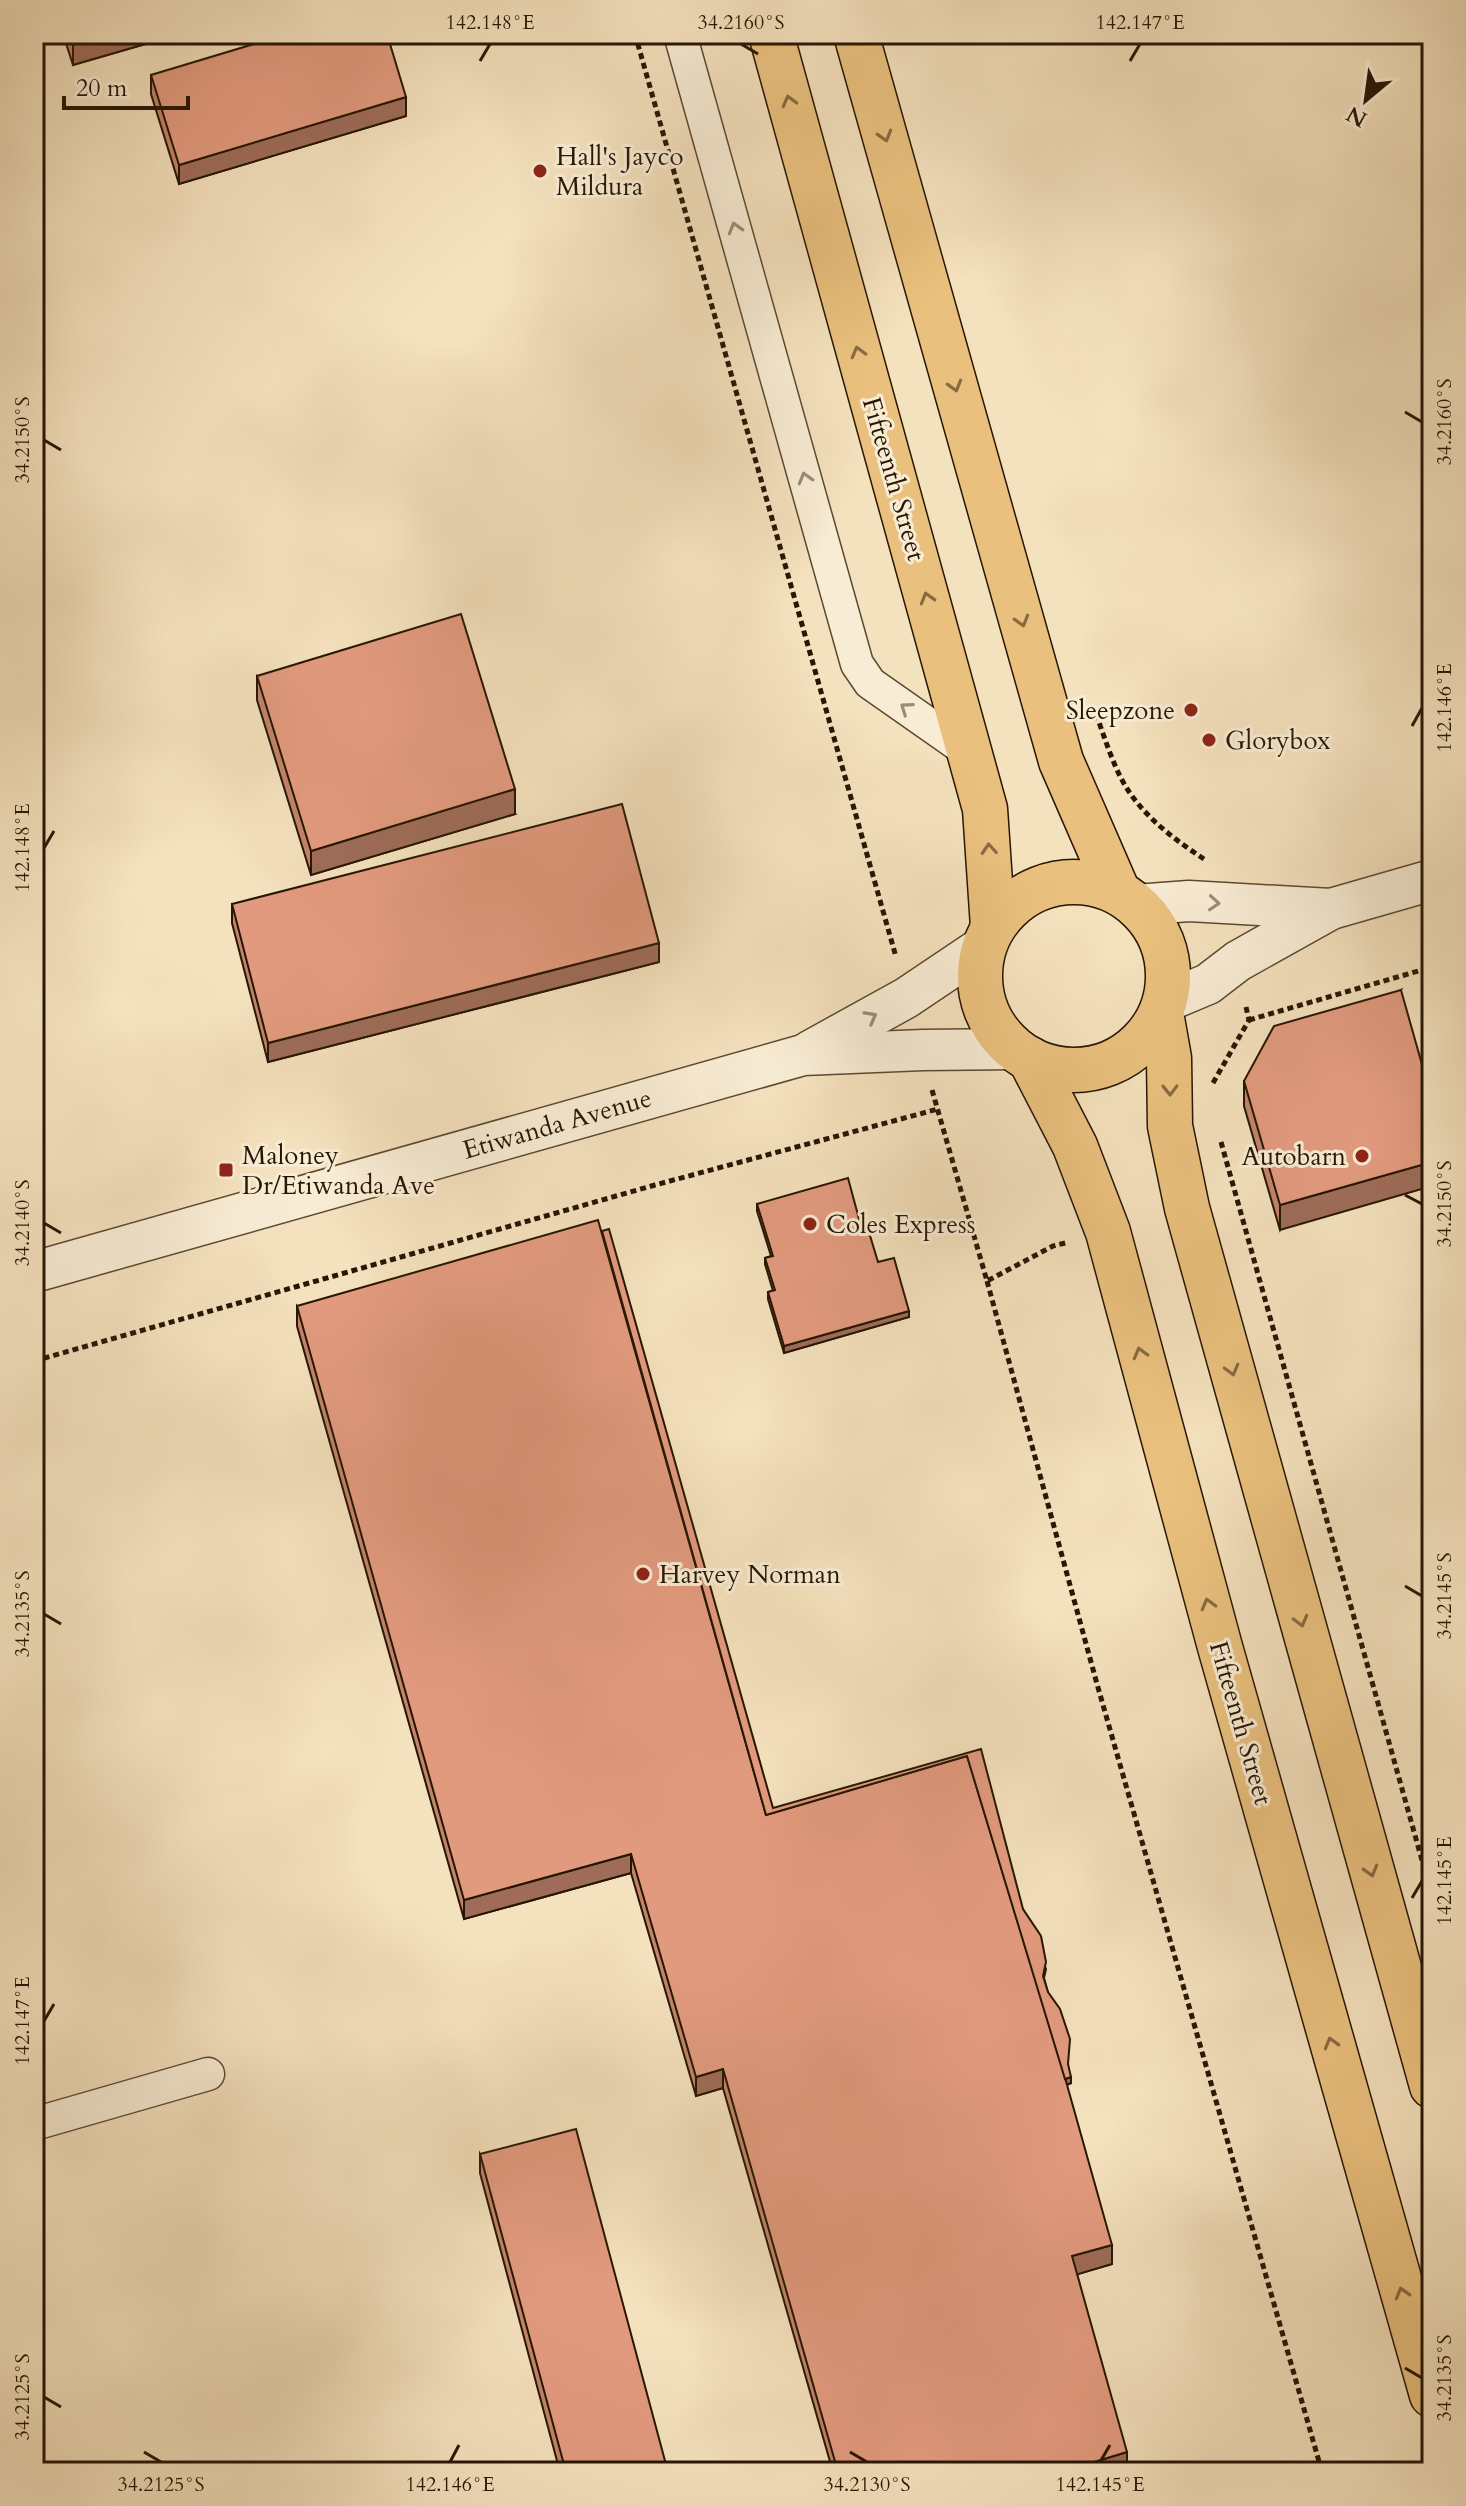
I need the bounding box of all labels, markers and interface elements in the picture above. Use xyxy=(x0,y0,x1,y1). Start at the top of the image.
text: 142.148°E xyxy=(445,9,535,36)
text: 34.2160°S xyxy=(698,9,784,36)
text: 142.147°E xyxy=(1095,9,1185,36)
scale bar xyxy=(64,60,188,110)
north arrow xyxy=(1326,60,1406,140)
text: 20 m xyxy=(76,72,128,105)
one-way arrow xyxy=(782,95,799,109)
text: N xyxy=(1341,99,1372,134)
one-way arrow xyxy=(876,129,892,143)
place label: Hall's Jayco Mildura xyxy=(556,139,683,204)
marker: Hall's Jayco Mildura xyxy=(531,162,549,180)
one-way arrow xyxy=(727,222,744,236)
one-way arrow xyxy=(851,345,868,359)
one-way arrow xyxy=(946,379,963,393)
text: 34.2160°S xyxy=(1431,379,1458,465)
street label: Fifteenth Street xyxy=(854,393,934,565)
text: 34.2150°S xyxy=(9,397,36,483)
one-way arrow xyxy=(798,472,814,486)
one-way arrow xyxy=(920,591,936,605)
one-way arrow xyxy=(1012,613,1029,627)
text: 142.146°E xyxy=(1431,663,1458,753)
place label: Sleepzone xyxy=(1066,693,1175,728)
marker: Sleepzone xyxy=(1182,701,1200,719)
one-way arrow xyxy=(900,703,915,718)
place label: Glorybox xyxy=(1225,723,1330,758)
marker: Glorybox xyxy=(1200,731,1218,749)
text: 142.148°E xyxy=(9,803,36,893)
one-way arrow xyxy=(981,842,998,855)
one-way arrow xyxy=(1208,894,1221,911)
one-way arrow xyxy=(862,1011,877,1027)
street label: Etiwanda Avenue xyxy=(459,1080,655,1168)
one-way arrow xyxy=(1161,1084,1178,1097)
place label: Maloney Dr/Etiwanda Ave xyxy=(242,1138,435,1203)
place label: Autobarn xyxy=(1242,1139,1346,1174)
marker: Autobarn xyxy=(1353,1147,1371,1165)
marker: Maloney Dr/Etiwanda Ave xyxy=(217,1161,235,1179)
text: 34.2150°S xyxy=(1431,1161,1458,1247)
text: 34.2140°S xyxy=(9,1180,36,1266)
place label: Coles Express xyxy=(826,1207,976,1242)
marker: Coles Express xyxy=(801,1215,819,1233)
one-way arrow xyxy=(1133,1346,1150,1360)
one-way arrow xyxy=(1223,1363,1239,1377)
text: 34.2145°S xyxy=(1431,1553,1458,1639)
place label: Harvey Norman xyxy=(659,1557,841,1592)
marker: Harvey Norman xyxy=(634,1565,652,1583)
text: 34.2135°S xyxy=(9,1571,36,1657)
one-way arrow xyxy=(1201,1597,1217,1611)
one-way arrow xyxy=(1292,1613,1309,1627)
street label: Fifteenth Street xyxy=(1201,1637,1281,1809)
text: 142.145°E xyxy=(1431,1836,1458,1926)
one-way arrow xyxy=(1362,1864,1378,1878)
text: 142.147°E xyxy=(9,1976,36,2066)
one-way arrow xyxy=(1324,2036,1340,2050)
one-way arrow xyxy=(1395,2287,1411,2300)
text: 34.2135°S xyxy=(1431,2335,1458,2421)
text: 34.2125°S xyxy=(9,2354,36,2440)
text: 34.2125°S xyxy=(118,2471,204,2498)
text: 142.146°E xyxy=(405,2471,495,2498)
text: 34.2130°S xyxy=(824,2471,910,2498)
text: 142.145°E xyxy=(1055,2471,1145,2498)

